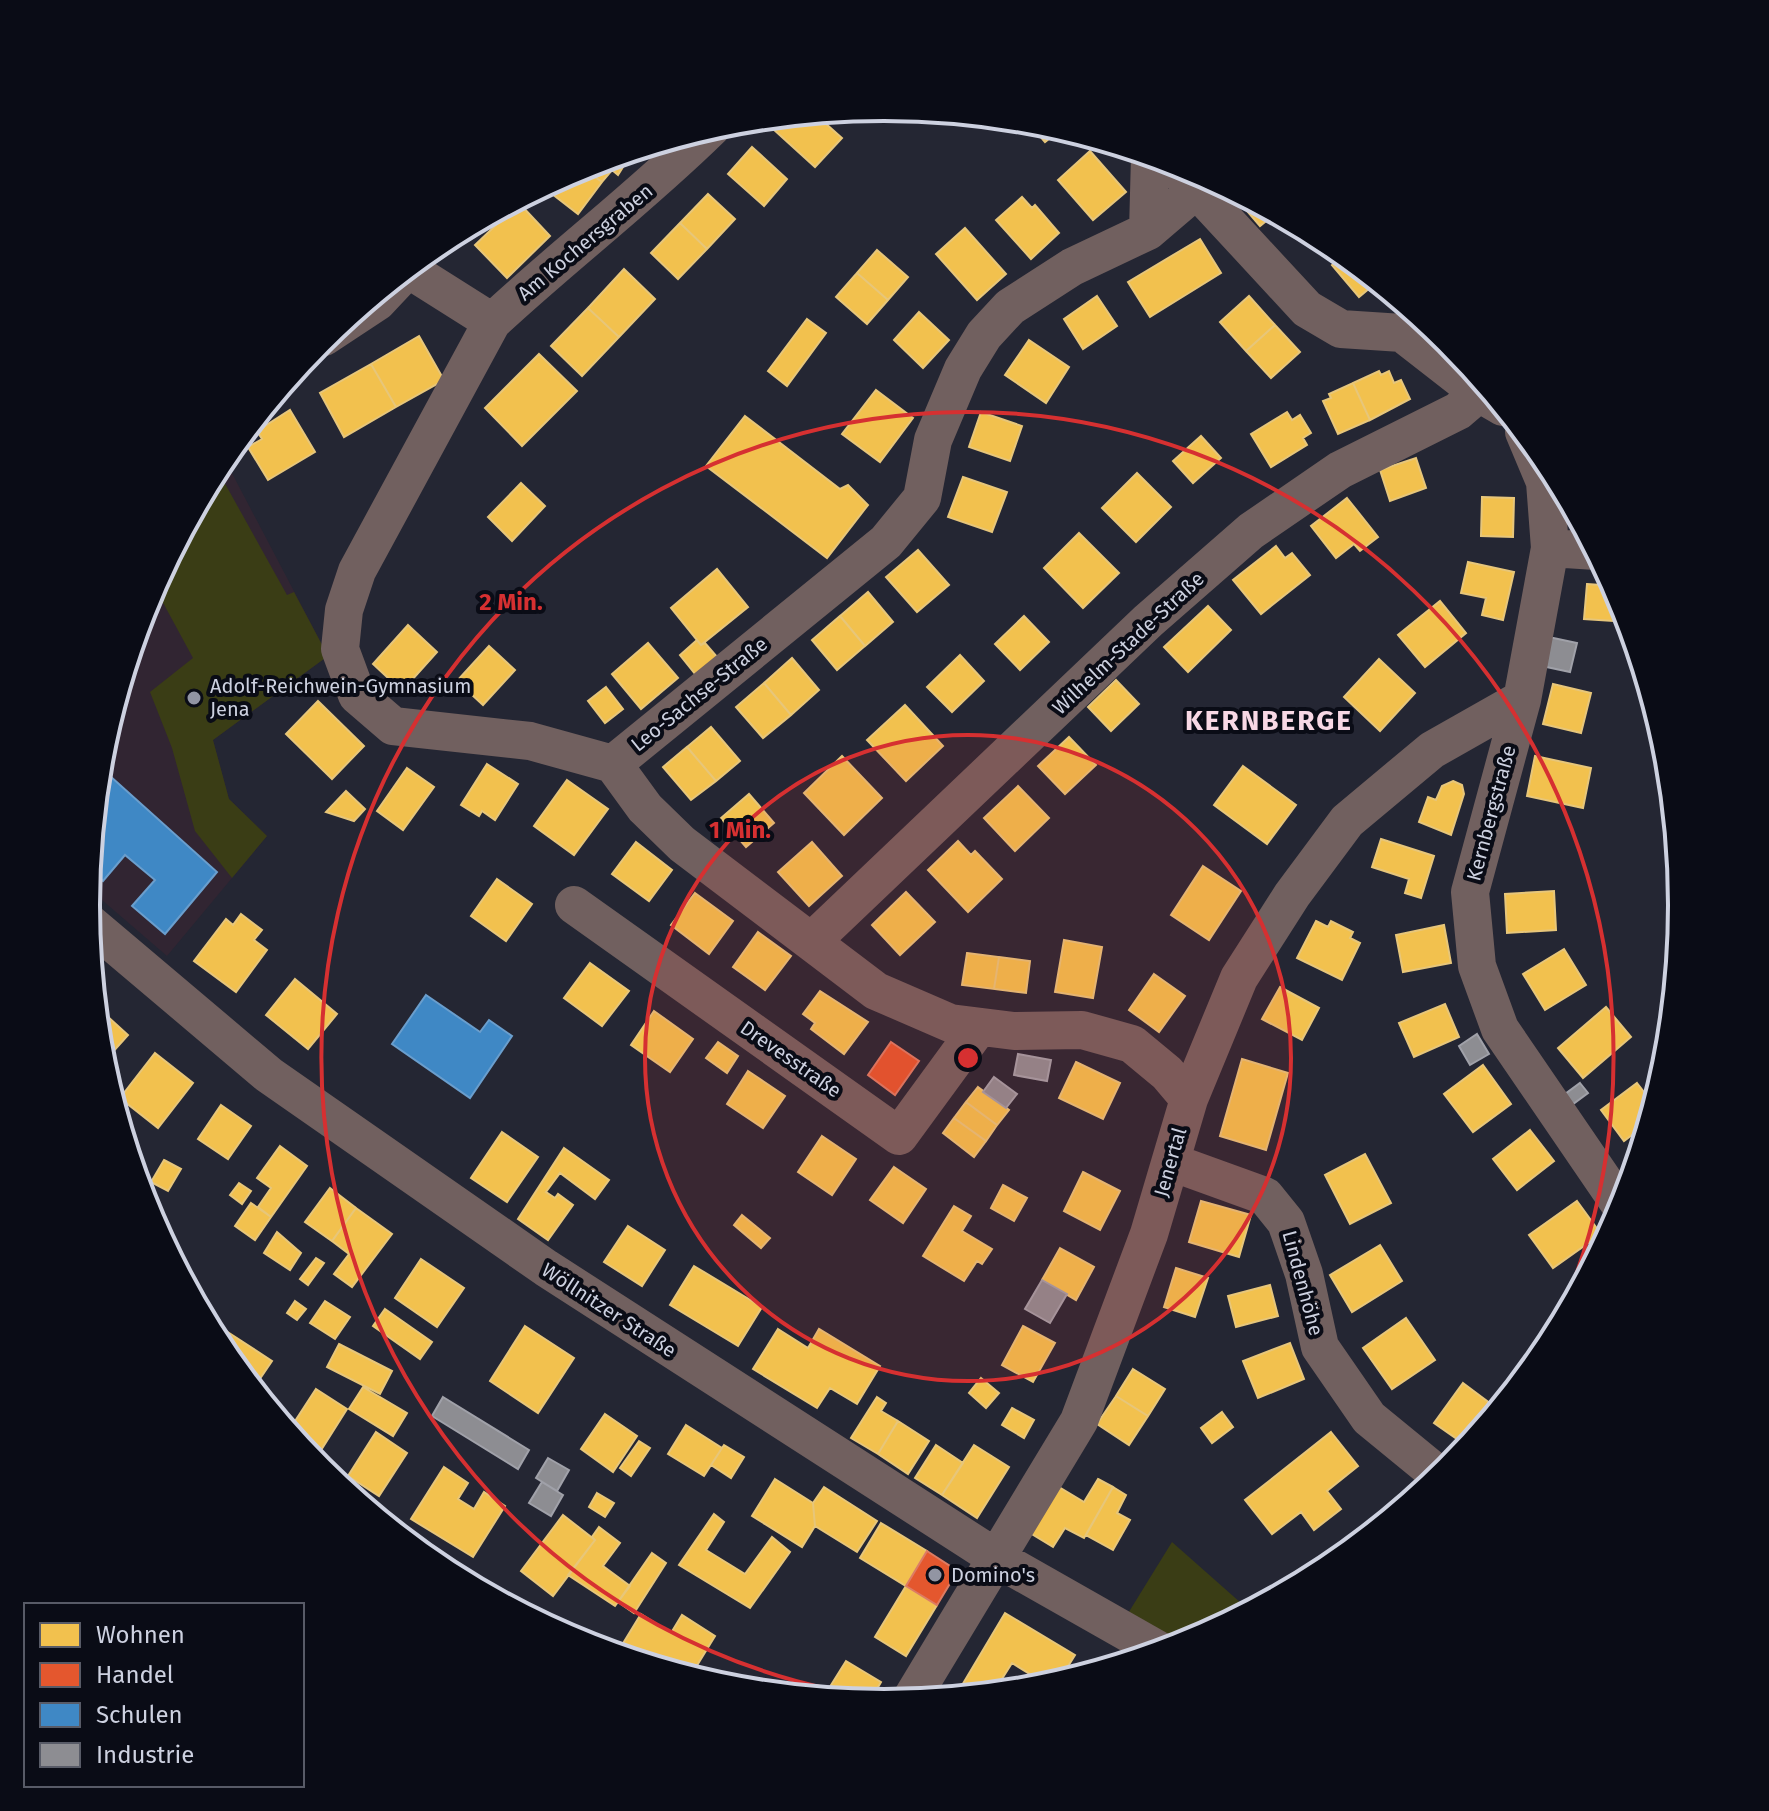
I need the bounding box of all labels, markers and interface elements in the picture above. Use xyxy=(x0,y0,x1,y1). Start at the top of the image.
street label: Am Kochersgraben xyxy=(513,179,657,305)
street label: Wilhelm-Stade-Straße xyxy=(1047,566,1209,720)
text: 2 Min. xyxy=(479,588,543,616)
street label: Leo-Sachse-Straße xyxy=(626,632,772,756)
place label: Adolf-Reichwein-Gymnasium Jena xyxy=(210,674,471,721)
marker: Adolf-Reichwein-Gymnasium Jena xyxy=(185,689,203,707)
district label: KERNBERGE xyxy=(1185,704,1353,737)
street label: Kernbergstraße xyxy=(1461,743,1521,883)
text: 1 Min. xyxy=(709,816,771,844)
street label: Drevesstraße xyxy=(736,1015,846,1103)
centre of rings xyxy=(954,1044,982,1072)
street label: Jenertal xyxy=(1149,1124,1191,1199)
street label: Lindenhöhe xyxy=(1277,1228,1329,1338)
street label: Wöllnitzer Straße xyxy=(537,1258,681,1362)
place label: Domino's xyxy=(951,1563,1035,1587)
marker: Domino's xyxy=(926,1566,944,1584)
legend xyxy=(24,1603,304,1787)
text: Wohnen xyxy=(96,1621,185,1649)
text: Handel xyxy=(96,1661,174,1689)
text: Schulen xyxy=(96,1701,183,1729)
text: Industrie xyxy=(96,1741,194,1769)

